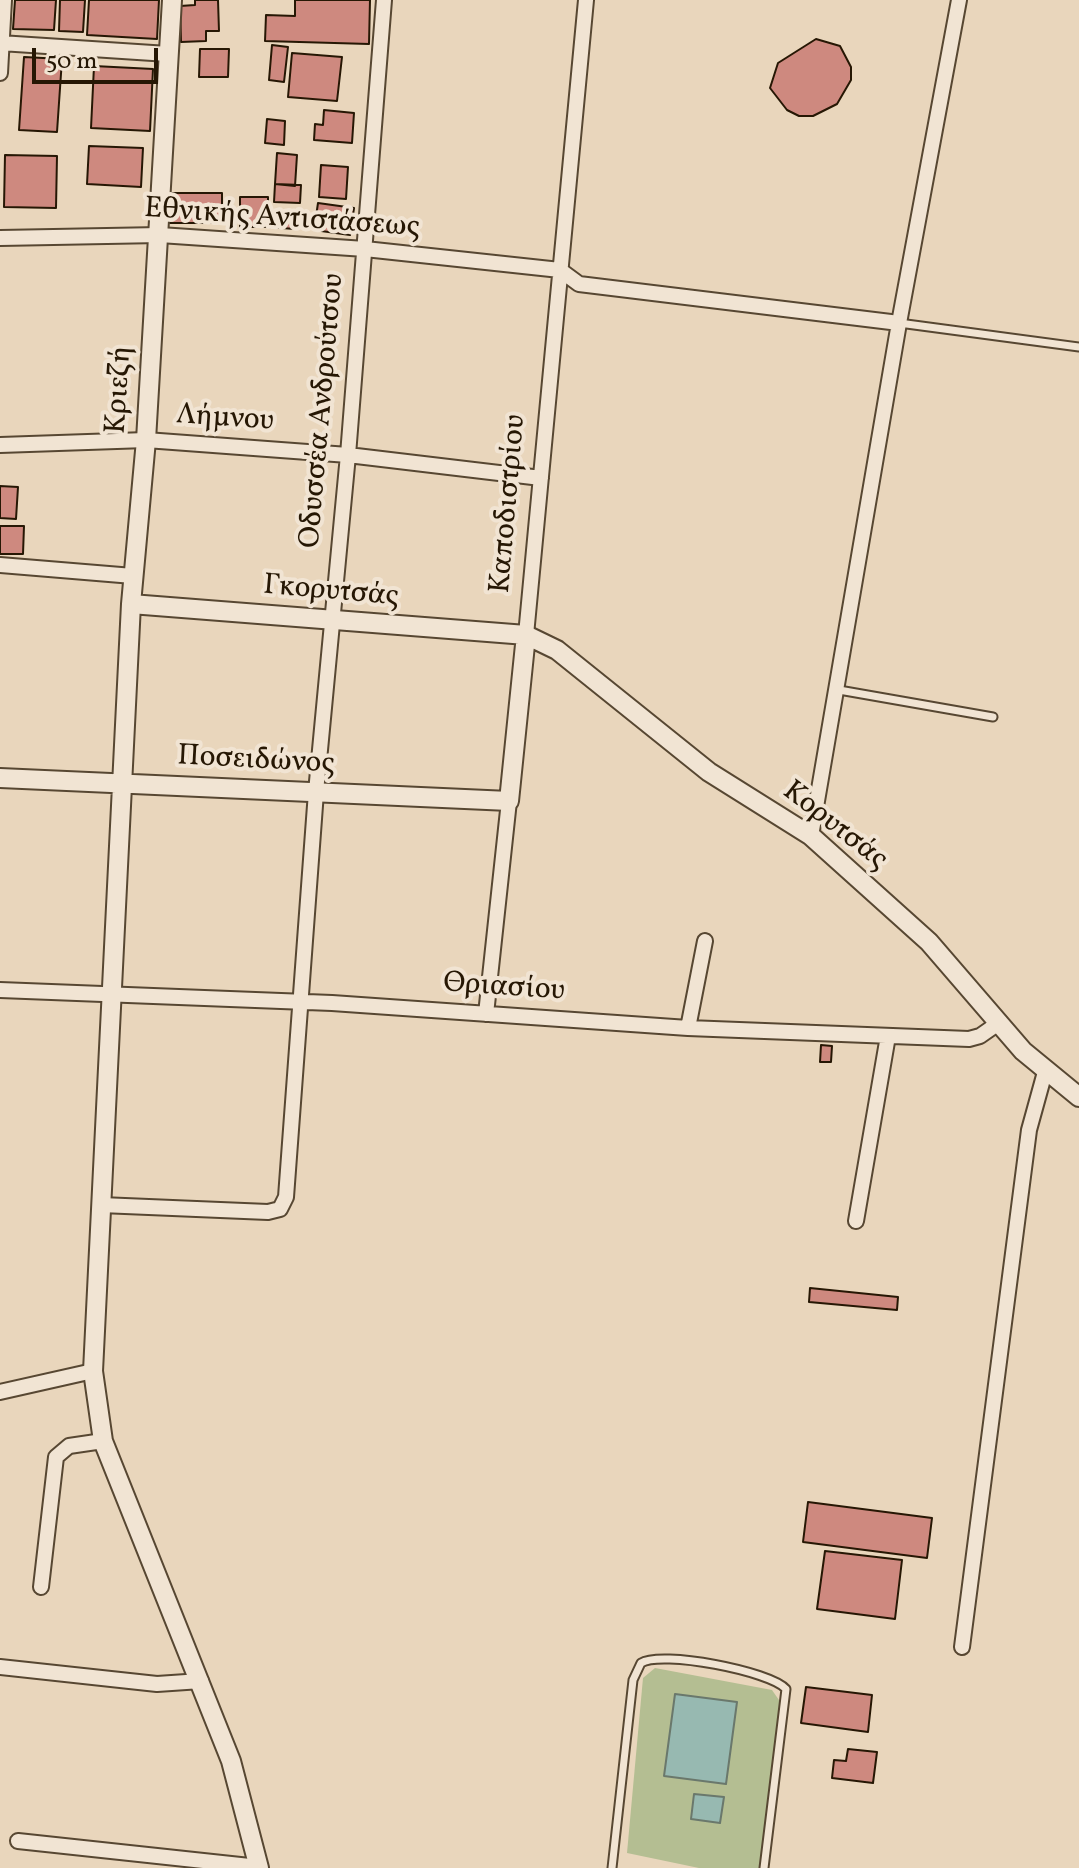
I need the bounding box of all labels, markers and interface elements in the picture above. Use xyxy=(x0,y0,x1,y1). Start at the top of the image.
scale bar xyxy=(36,32,162,82)
text: 50 m xyxy=(46,45,98,79)
street label: Εθνικής Αντιστάσεως xyxy=(143,192,421,248)
street label: Οδυσσέα Ανδρούτσου xyxy=(294,272,354,550)
street label: Κριεζή xyxy=(100,345,142,435)
street label: Λήμνου xyxy=(175,399,275,441)
street label: Καποδιστρίου xyxy=(484,413,536,595)
street label: Γκορυτσάς xyxy=(262,569,400,617)
street label: Ποσειδώνος xyxy=(176,740,336,784)
street label: Κορυτσάς xyxy=(774,775,894,879)
street label: Θριασίου xyxy=(442,967,566,1011)

